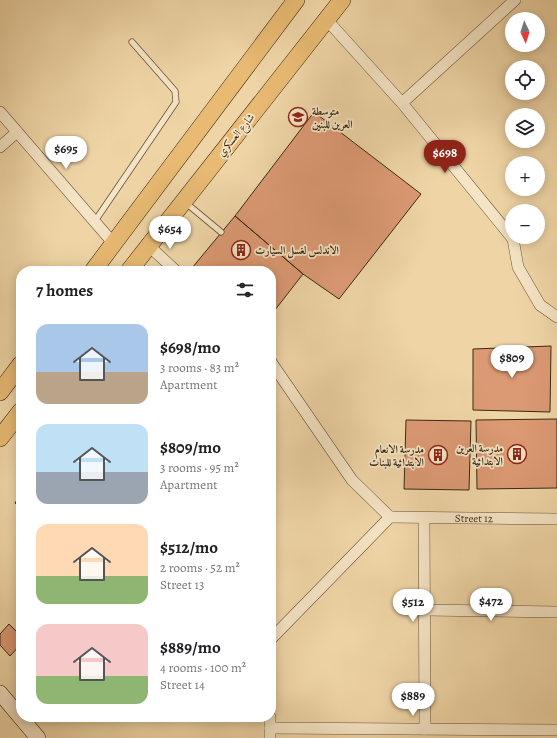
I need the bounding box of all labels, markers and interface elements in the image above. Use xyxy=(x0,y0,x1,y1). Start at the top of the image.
north arrow xyxy=(505,12,545,52)
map controls xyxy=(505,12,545,244)
button: locate xyxy=(505,60,545,100)
place label: متوسطة العرين للبنين xyxy=(312,104,353,132)
school or university icon: متوسطة العرين للبنين xyxy=(287,106,309,128)
button: layers xyxy=(505,108,545,148)
street label: شارع العسكري xyxy=(214,110,260,161)
pin: $695 xyxy=(42,136,90,170)
text: $695 xyxy=(54,140,78,157)
pin: $698 xyxy=(421,140,469,174)
text: $698 xyxy=(433,144,457,161)
button: + xyxy=(505,156,545,196)
button: − xyxy=(505,204,545,244)
pin: $654 xyxy=(146,216,194,250)
text: $654 xyxy=(158,220,182,237)
building icon: الاندلس لغسل السيارت xyxy=(230,239,252,261)
place label: الاندلس لغسل السيارت xyxy=(255,243,339,259)
text: 7 homes xyxy=(36,279,93,302)
icon: filters xyxy=(234,279,256,301)
text: $698/mo xyxy=(160,336,221,359)
icon: home xyxy=(68,340,116,388)
pin: $809 xyxy=(488,345,536,379)
text: $809 xyxy=(500,349,524,366)
text: 3 rooms · 83 m² xyxy=(160,359,239,376)
text: Apartment xyxy=(160,376,218,393)
text: $809/mo xyxy=(160,436,221,459)
icon: home xyxy=(68,440,116,488)
place label: مدرسة العرين الابتدائية xyxy=(456,441,503,469)
place label: مدرسة الانعام الابتدائية للبنات xyxy=(369,442,424,470)
building icon: مدرسة العرين الابتدائية xyxy=(506,443,528,465)
building icon: مدرسة الانعام الابتدائية للبنات xyxy=(427,444,449,466)
text: 3 rooms · 95 m² xyxy=(160,459,239,476)
text: Apartment xyxy=(160,476,218,493)
street label: Street 12 xyxy=(455,510,493,526)
text: $512/mo xyxy=(160,536,218,559)
icon: home xyxy=(68,540,116,588)
text: 2 rooms · 52 m² xyxy=(160,559,240,576)
text: Street 13 xyxy=(160,576,204,593)
pin: $472 xyxy=(467,588,515,622)
pin: $512 xyxy=(389,589,437,623)
text: $472 xyxy=(479,592,503,609)
text: $512 xyxy=(402,593,424,610)
text: $889/mo xyxy=(160,636,221,659)
icon: home xyxy=(68,640,116,688)
text: 4 rooms · 100 m² xyxy=(160,659,246,676)
text: Street 14 xyxy=(160,676,205,693)
pin: $889 xyxy=(389,683,437,717)
text: $889 xyxy=(401,687,425,704)

